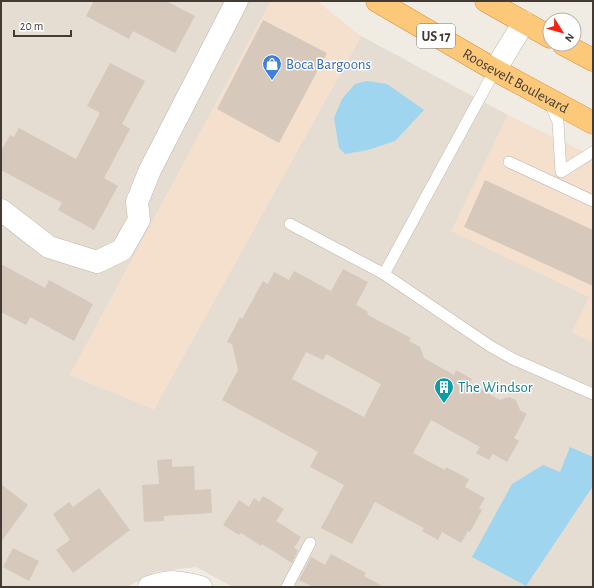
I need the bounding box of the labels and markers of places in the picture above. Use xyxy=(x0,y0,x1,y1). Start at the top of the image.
shop icon: Boca Bargoons xyxy=(261,53,283,81)
place label: Boca Bargoons xyxy=(286,57,371,72)
building icon: The Windsor xyxy=(433,376,455,404)
place label: The Windsor xyxy=(458,380,533,395)

